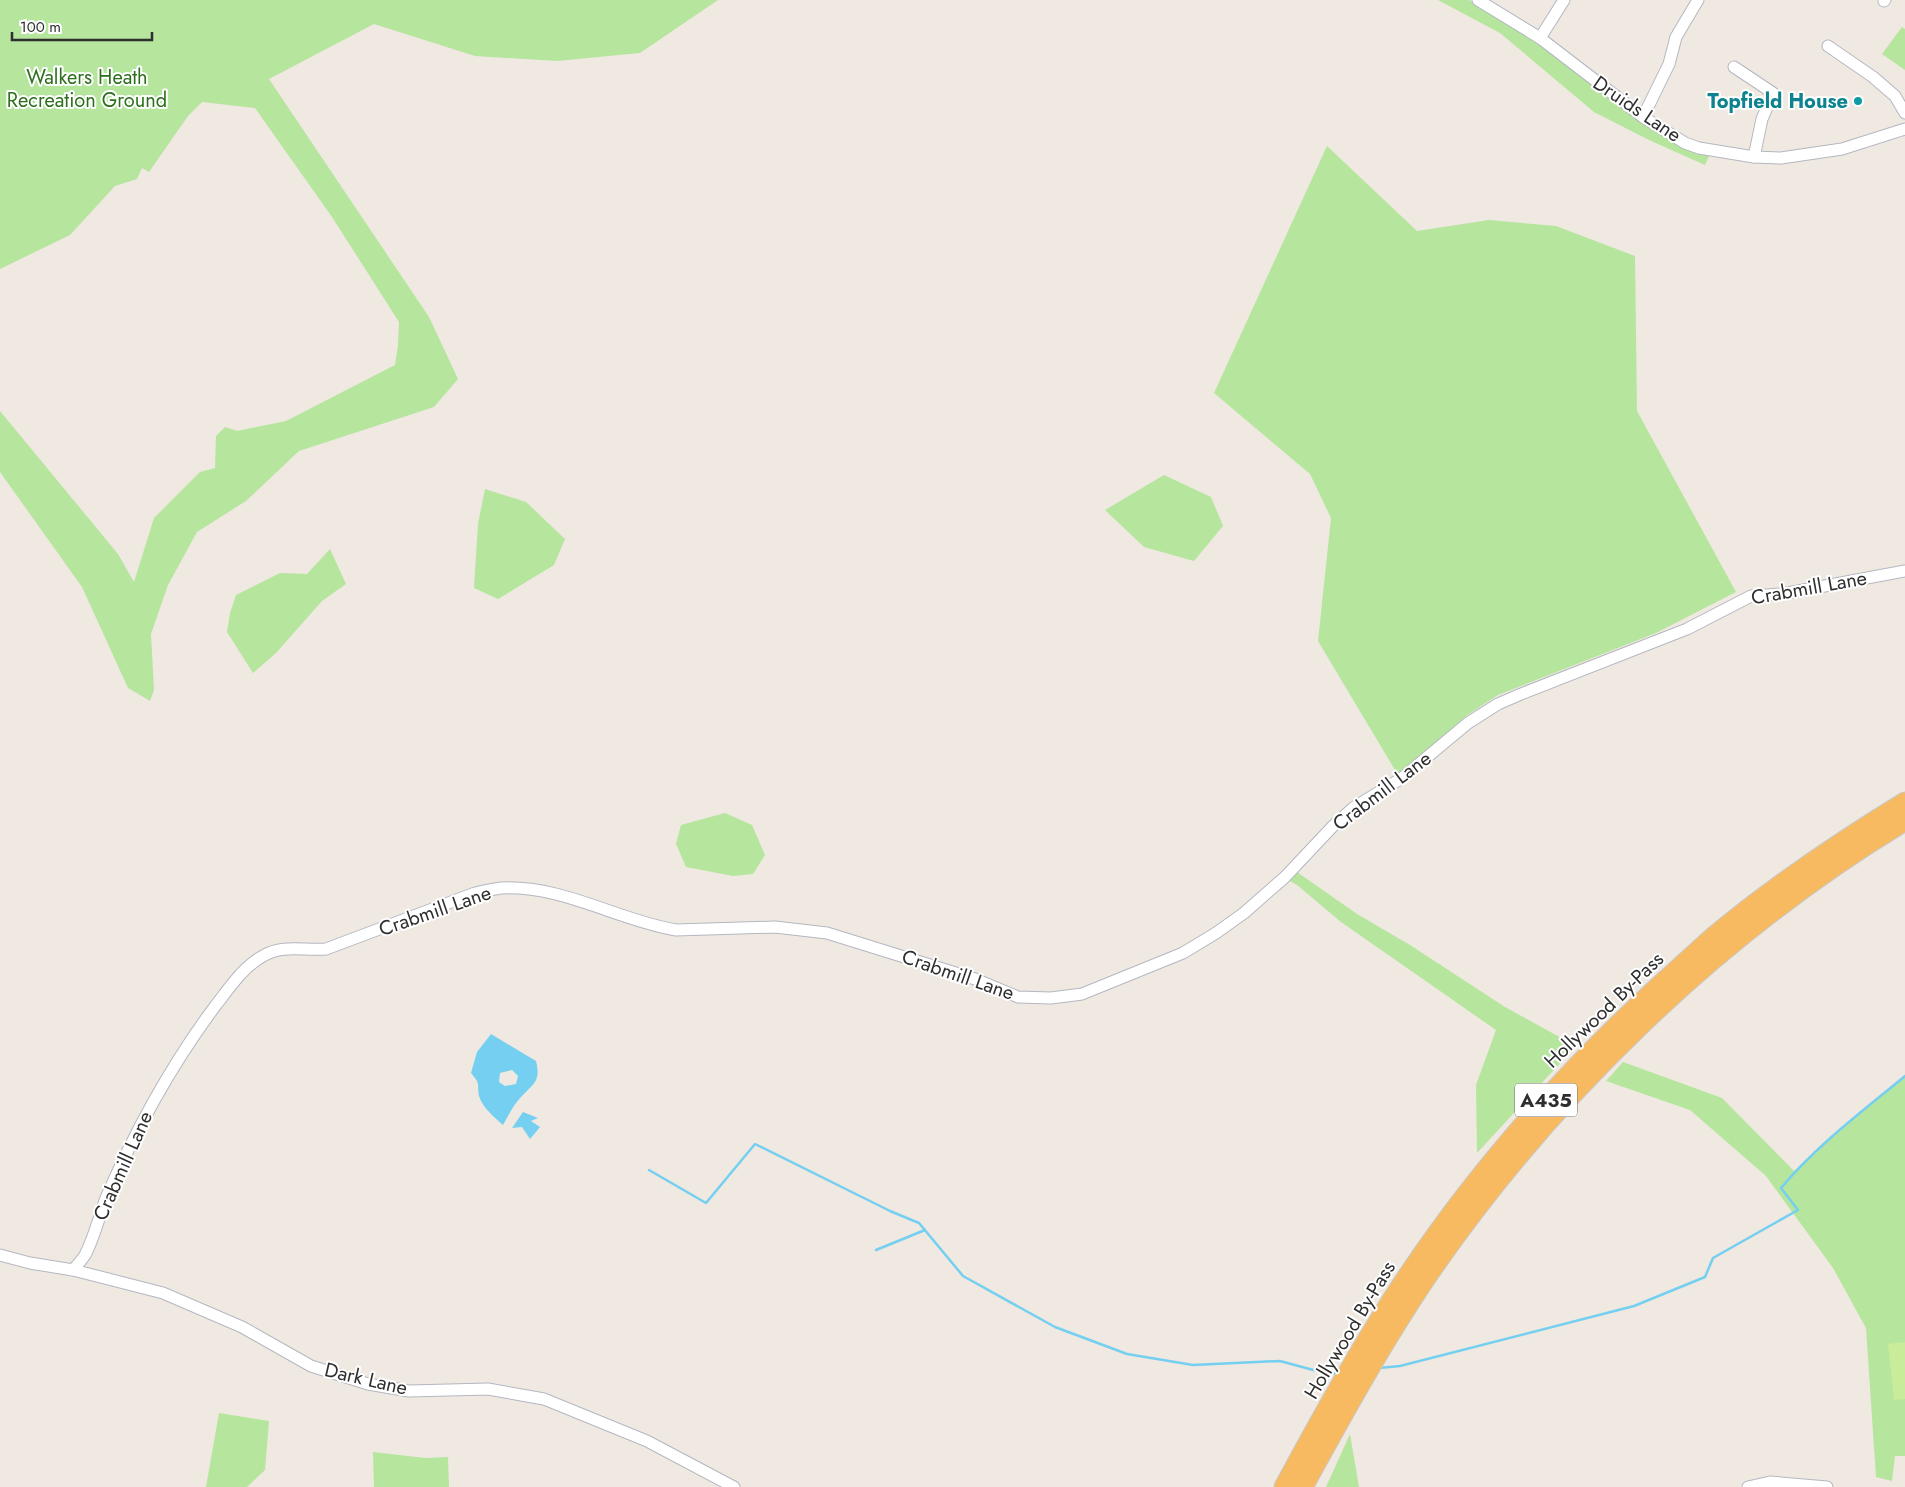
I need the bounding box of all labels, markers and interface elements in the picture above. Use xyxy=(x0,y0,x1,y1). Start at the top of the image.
scale bar xyxy=(12,10,152,42)
text: 100 m xyxy=(20,16,61,38)
park label: Walkers Heath Recreation Ground xyxy=(7,63,167,115)
street label: Druids Lane xyxy=(1587,69,1687,149)
place label: Topfield House xyxy=(1707,87,1848,116)
marker: Topfield House xyxy=(1852,95,1864,107)
street label: Crabmill Lane xyxy=(1749,564,1869,612)
street label: Crabmill Lane xyxy=(1327,744,1437,838)
street label: Crabmill Lane xyxy=(375,878,495,944)
street label: Crabmill Lane xyxy=(898,942,1018,1008)
street label: Hollywood By-Pass xyxy=(1538,945,1670,1075)
road number: A435 xyxy=(1515,1084,1577,1116)
street label: Crabmill Lane xyxy=(86,1107,160,1225)
street label: Hollywood By-Pass xyxy=(1297,1255,1403,1405)
street label: Dark Lane xyxy=(322,1355,410,1403)

